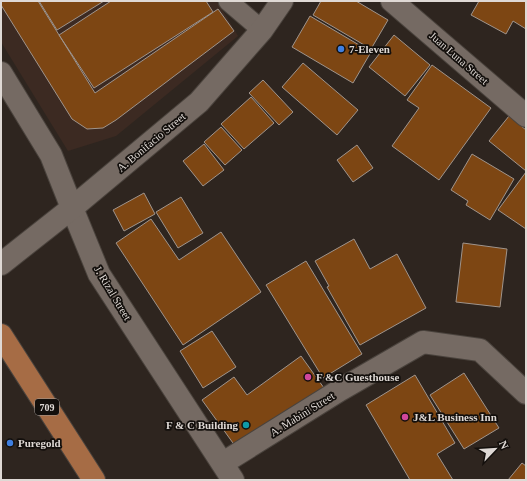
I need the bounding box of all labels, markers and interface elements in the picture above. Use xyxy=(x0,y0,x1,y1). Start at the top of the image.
street label: Juan Luna Street xyxy=(427,29,491,87)
place label: 7-Eleven xyxy=(349,43,390,55)
marker: 7-Eleven xyxy=(336,44,346,54)
street label: A. Bonifacio Street xyxy=(114,110,188,174)
street label: J. Rizal Street xyxy=(92,264,134,322)
place label: F &C Guesthouse xyxy=(316,371,399,383)
marker: F &C Guesthouse xyxy=(303,372,313,382)
street label: A. Mabini Street xyxy=(268,389,336,439)
road number: 709 xyxy=(35,399,59,415)
place label: J&L Business Inn xyxy=(413,411,497,423)
marker: J&L Business Inn xyxy=(400,412,410,422)
place label: F & C Building xyxy=(166,419,238,431)
marker: F & C Building xyxy=(241,420,251,430)
north arrow xyxy=(475,429,515,469)
place label: Puregold xyxy=(18,437,61,449)
marker: Puregold xyxy=(5,438,15,448)
text: N xyxy=(497,439,511,451)

